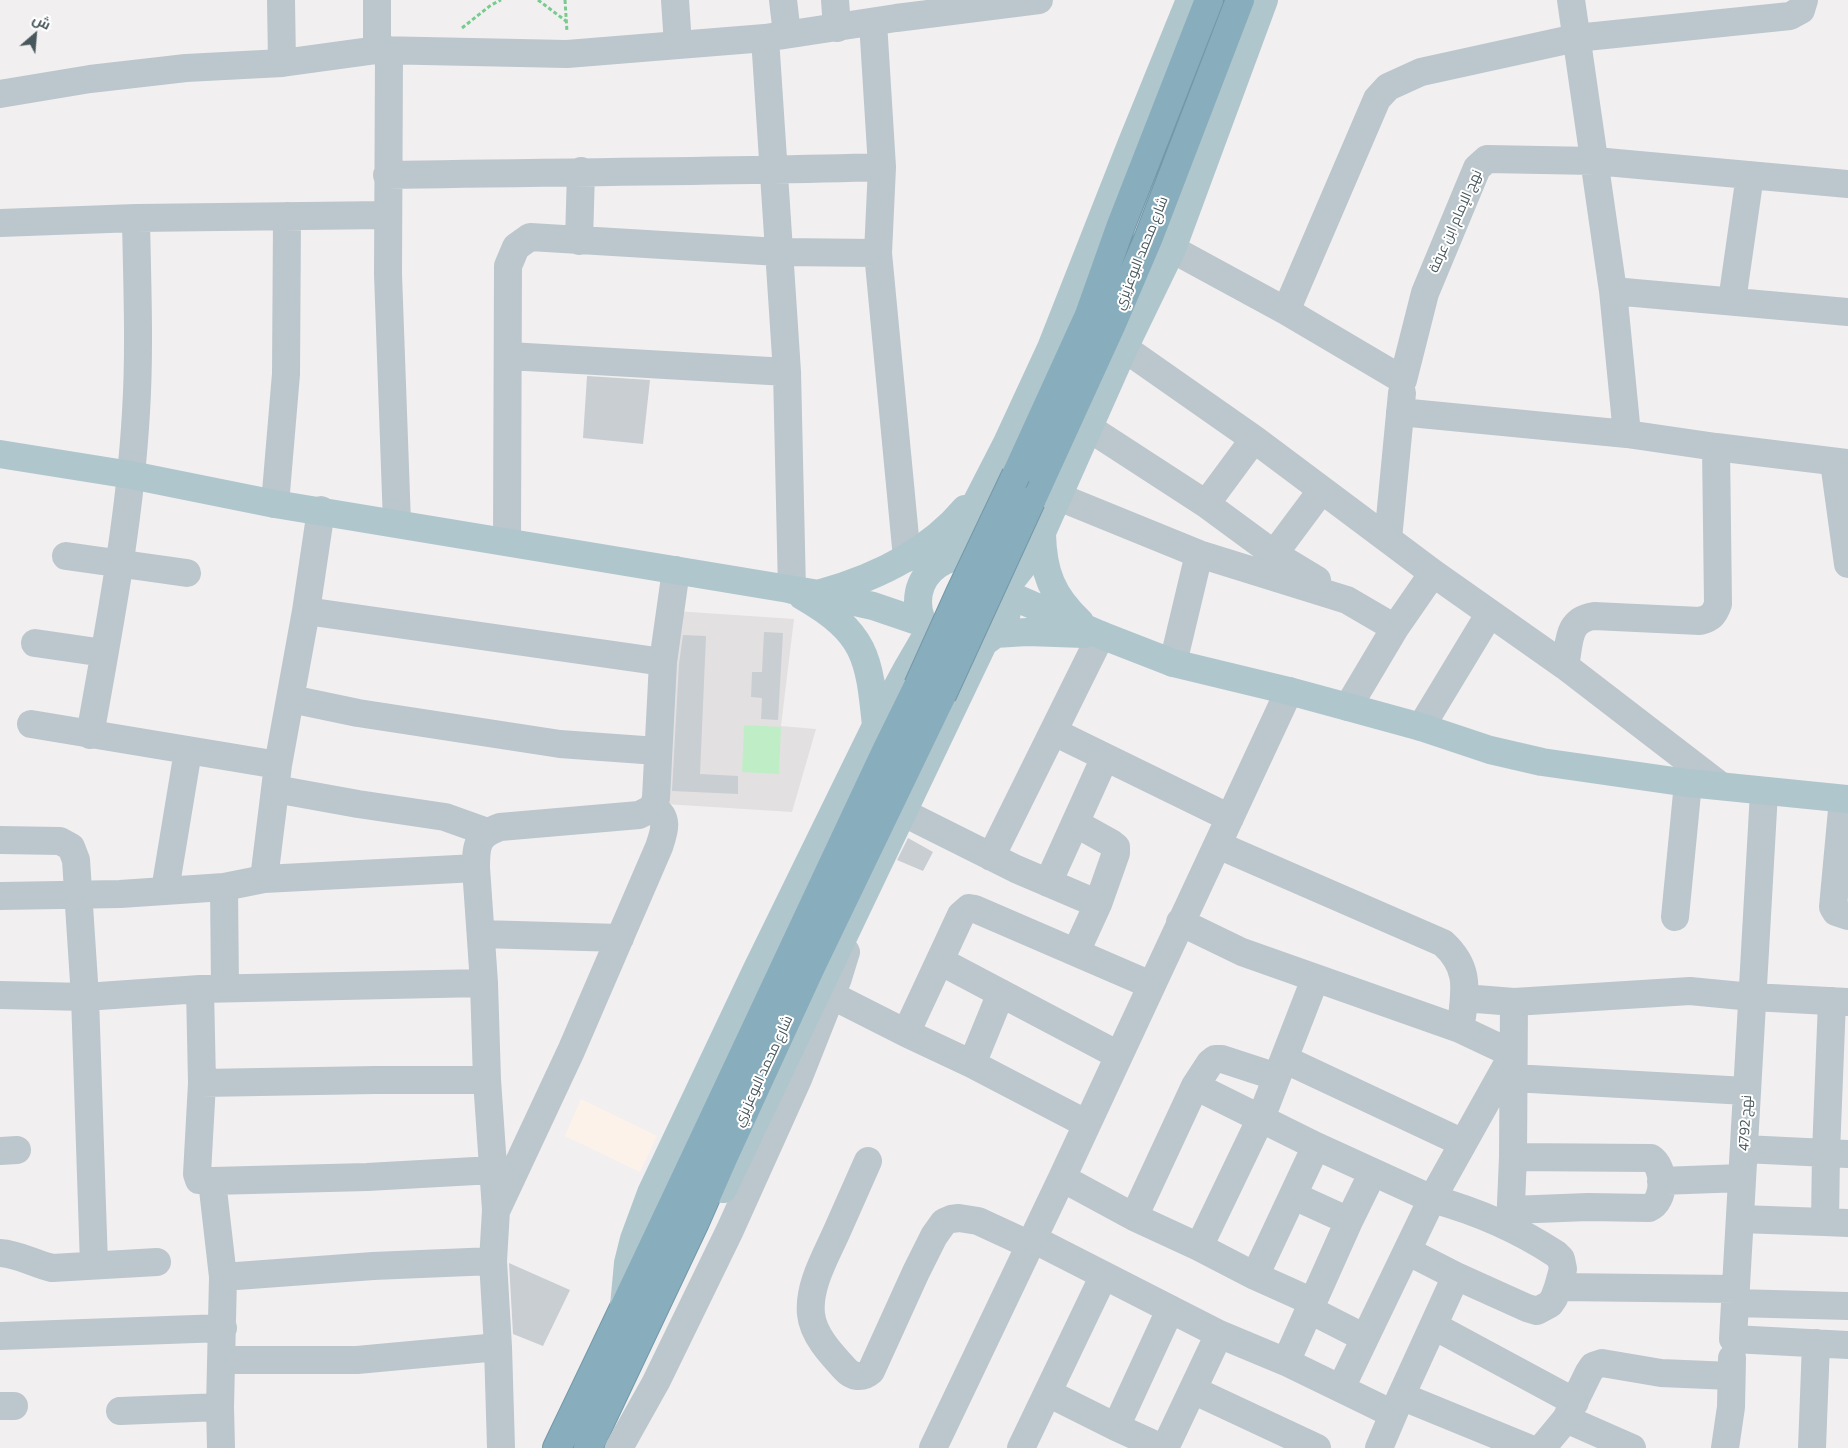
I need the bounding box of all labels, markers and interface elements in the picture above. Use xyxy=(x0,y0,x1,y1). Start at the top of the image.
north arrow xyxy=(10,10,60,60)
text: ش xyxy=(30,10,54,33)
street label: نهج الإمام ابن عرفة xyxy=(1425,167,1485,275)
street label: شارع محمد البوعزيزي xyxy=(1111,194,1171,312)
street label: شارع محمد البوعزيزي xyxy=(730,1013,796,1129)
street label: نهج 4792 xyxy=(1735,1095,1755,1151)

